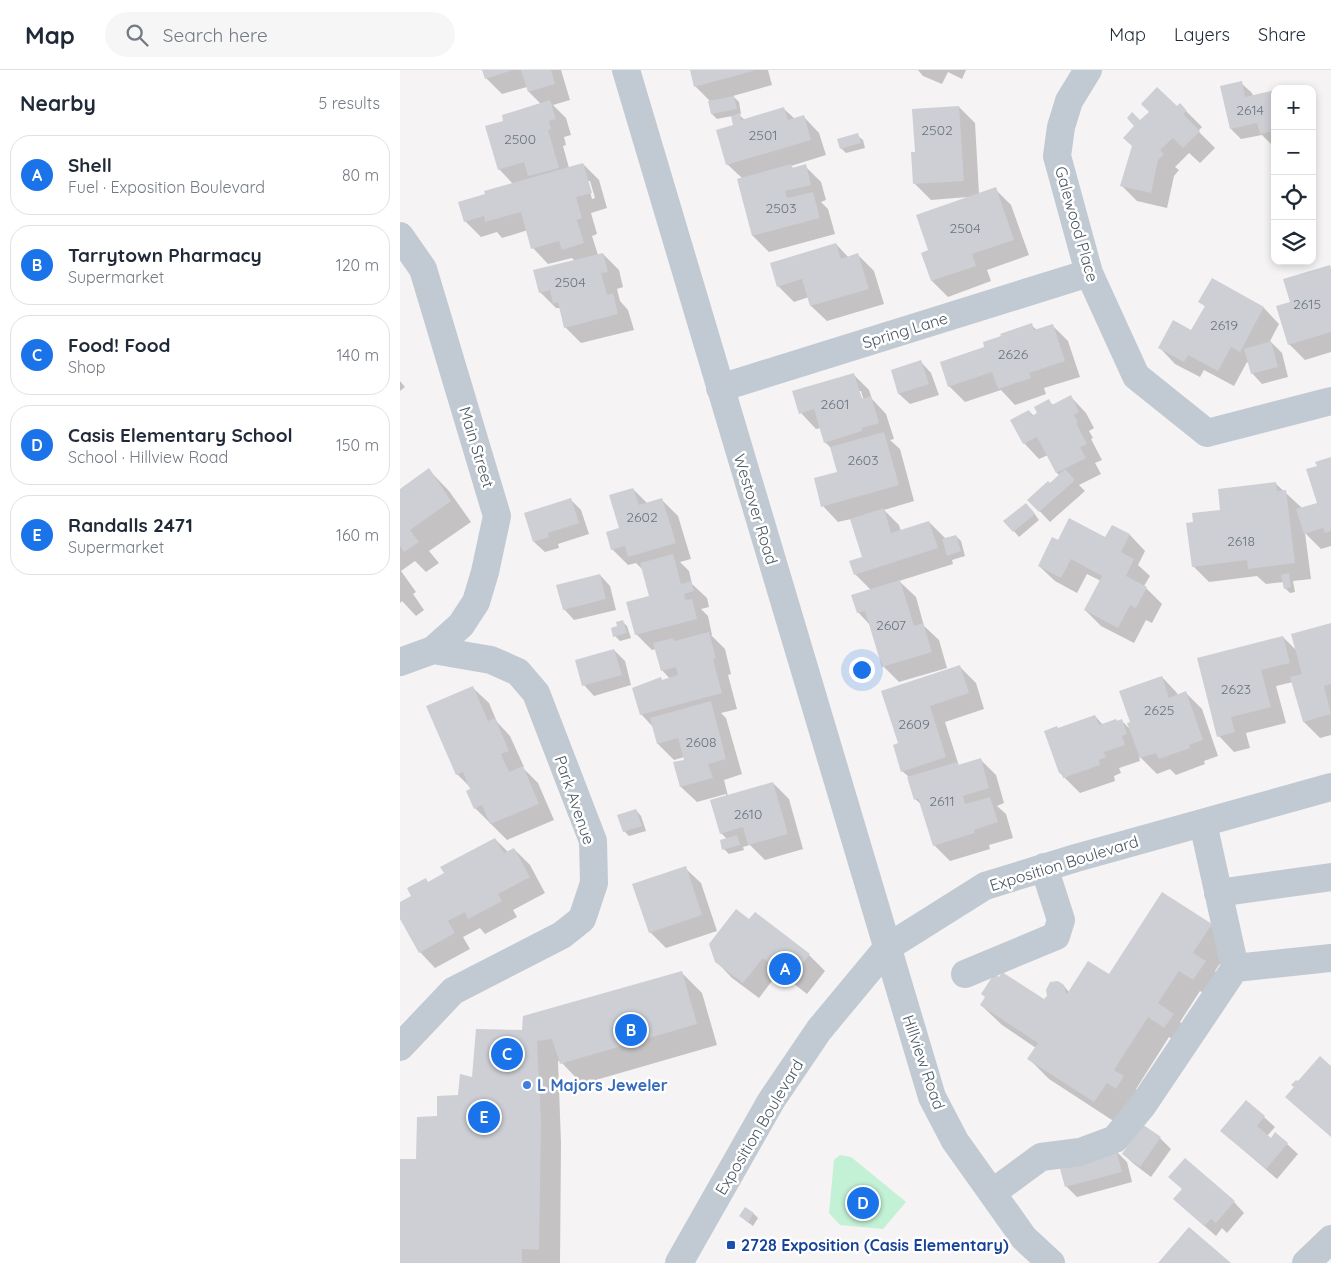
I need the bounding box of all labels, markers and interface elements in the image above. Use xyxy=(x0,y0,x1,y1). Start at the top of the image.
search box xyxy=(105,12,455,57)
text: Map xyxy=(25,20,75,50)
icon: search xyxy=(123,21,151,49)
text: Search here xyxy=(163,23,268,47)
text: Map xyxy=(1109,23,1146,46)
text: Layers xyxy=(1174,23,1230,46)
text: Share xyxy=(1258,23,1306,46)
map controls xyxy=(1271,85,1316,265)
button: + xyxy=(1271,85,1316,130)
text: Nearby xyxy=(20,90,96,116)
text: 5 results xyxy=(319,93,380,113)
house number: 2614 xyxy=(1236,101,1264,119)
house number: 2502 xyxy=(921,121,953,139)
house number: 2501 xyxy=(749,126,777,144)
house number: 2500 xyxy=(504,130,536,148)
button: − xyxy=(1271,130,1316,175)
text: Shell xyxy=(68,153,112,177)
street label: Galewood Place xyxy=(1051,164,1103,284)
text: A xyxy=(32,165,42,185)
text: 80 m xyxy=(342,165,379,185)
button: locate xyxy=(1271,175,1316,220)
text: Fuel · Exposition Boulevard xyxy=(68,177,265,197)
house number: 2503 xyxy=(765,199,797,217)
house number: 2504 xyxy=(949,219,981,237)
button: layers xyxy=(1271,220,1316,265)
text: Tarrytown Pharmacy xyxy=(68,243,262,267)
text: B xyxy=(32,255,42,275)
text: 120 m xyxy=(336,255,379,275)
text: Supermarket xyxy=(68,267,164,287)
house number: 2504 xyxy=(554,273,586,291)
house number: 2615 xyxy=(1293,295,1321,313)
street label: Spring Lane xyxy=(860,308,950,352)
house number: 2619 xyxy=(1210,316,1238,334)
text: Food! Food xyxy=(68,333,170,357)
text: C xyxy=(32,345,42,365)
text: 140 m xyxy=(336,345,379,365)
house number: 2626 xyxy=(998,345,1029,363)
text: Shop xyxy=(68,357,105,377)
house number: 2601 xyxy=(821,395,849,413)
street label: Main Street xyxy=(455,404,499,490)
text: Casis Elementary School xyxy=(68,423,293,447)
text: D xyxy=(31,435,43,455)
text: 150 m xyxy=(336,435,379,455)
text: School · Hillview Road xyxy=(68,447,228,467)
street label: Westover Road xyxy=(730,451,782,567)
house number: 2603 xyxy=(848,451,878,469)
house number: 2602 xyxy=(626,508,658,526)
text: Randalls 2471 xyxy=(68,513,193,537)
text: E xyxy=(32,525,42,545)
text: 160 m xyxy=(336,525,379,545)
house number: 2618 xyxy=(1227,532,1255,550)
text: Supermarket xyxy=(68,537,164,557)
house number: 2607 xyxy=(876,616,906,634)
your location xyxy=(849,657,875,683)
house number: 2623 xyxy=(1221,680,1251,698)
house number: 2625 xyxy=(1144,701,1174,719)
house number: 2609 xyxy=(898,715,930,733)
house number: 2608 xyxy=(685,733,717,751)
street label: Park Avenue xyxy=(550,753,600,847)
house number: 2611 xyxy=(929,792,955,810)
house number: 2610 xyxy=(734,805,762,823)
street label: Exposition Boulevard xyxy=(987,831,1141,895)
pin: A xyxy=(769,950,801,988)
pin: B xyxy=(615,1011,647,1049)
street label: Hillview Road xyxy=(898,1012,950,1112)
pin: C xyxy=(491,1035,523,1073)
street label: Exposition Boulevard xyxy=(711,1056,807,1198)
place label: L Majors Jeweler xyxy=(537,1075,668,1095)
marker: L Majors Jeweler xyxy=(521,1079,533,1091)
pin: E xyxy=(468,1098,500,1136)
pin: D xyxy=(847,1184,879,1222)
place label: 2728 Exposition (Casis Elementary) xyxy=(741,1235,1009,1255)
marker: 2728 Exposition (Casis Elementary) xyxy=(725,1239,737,1251)

